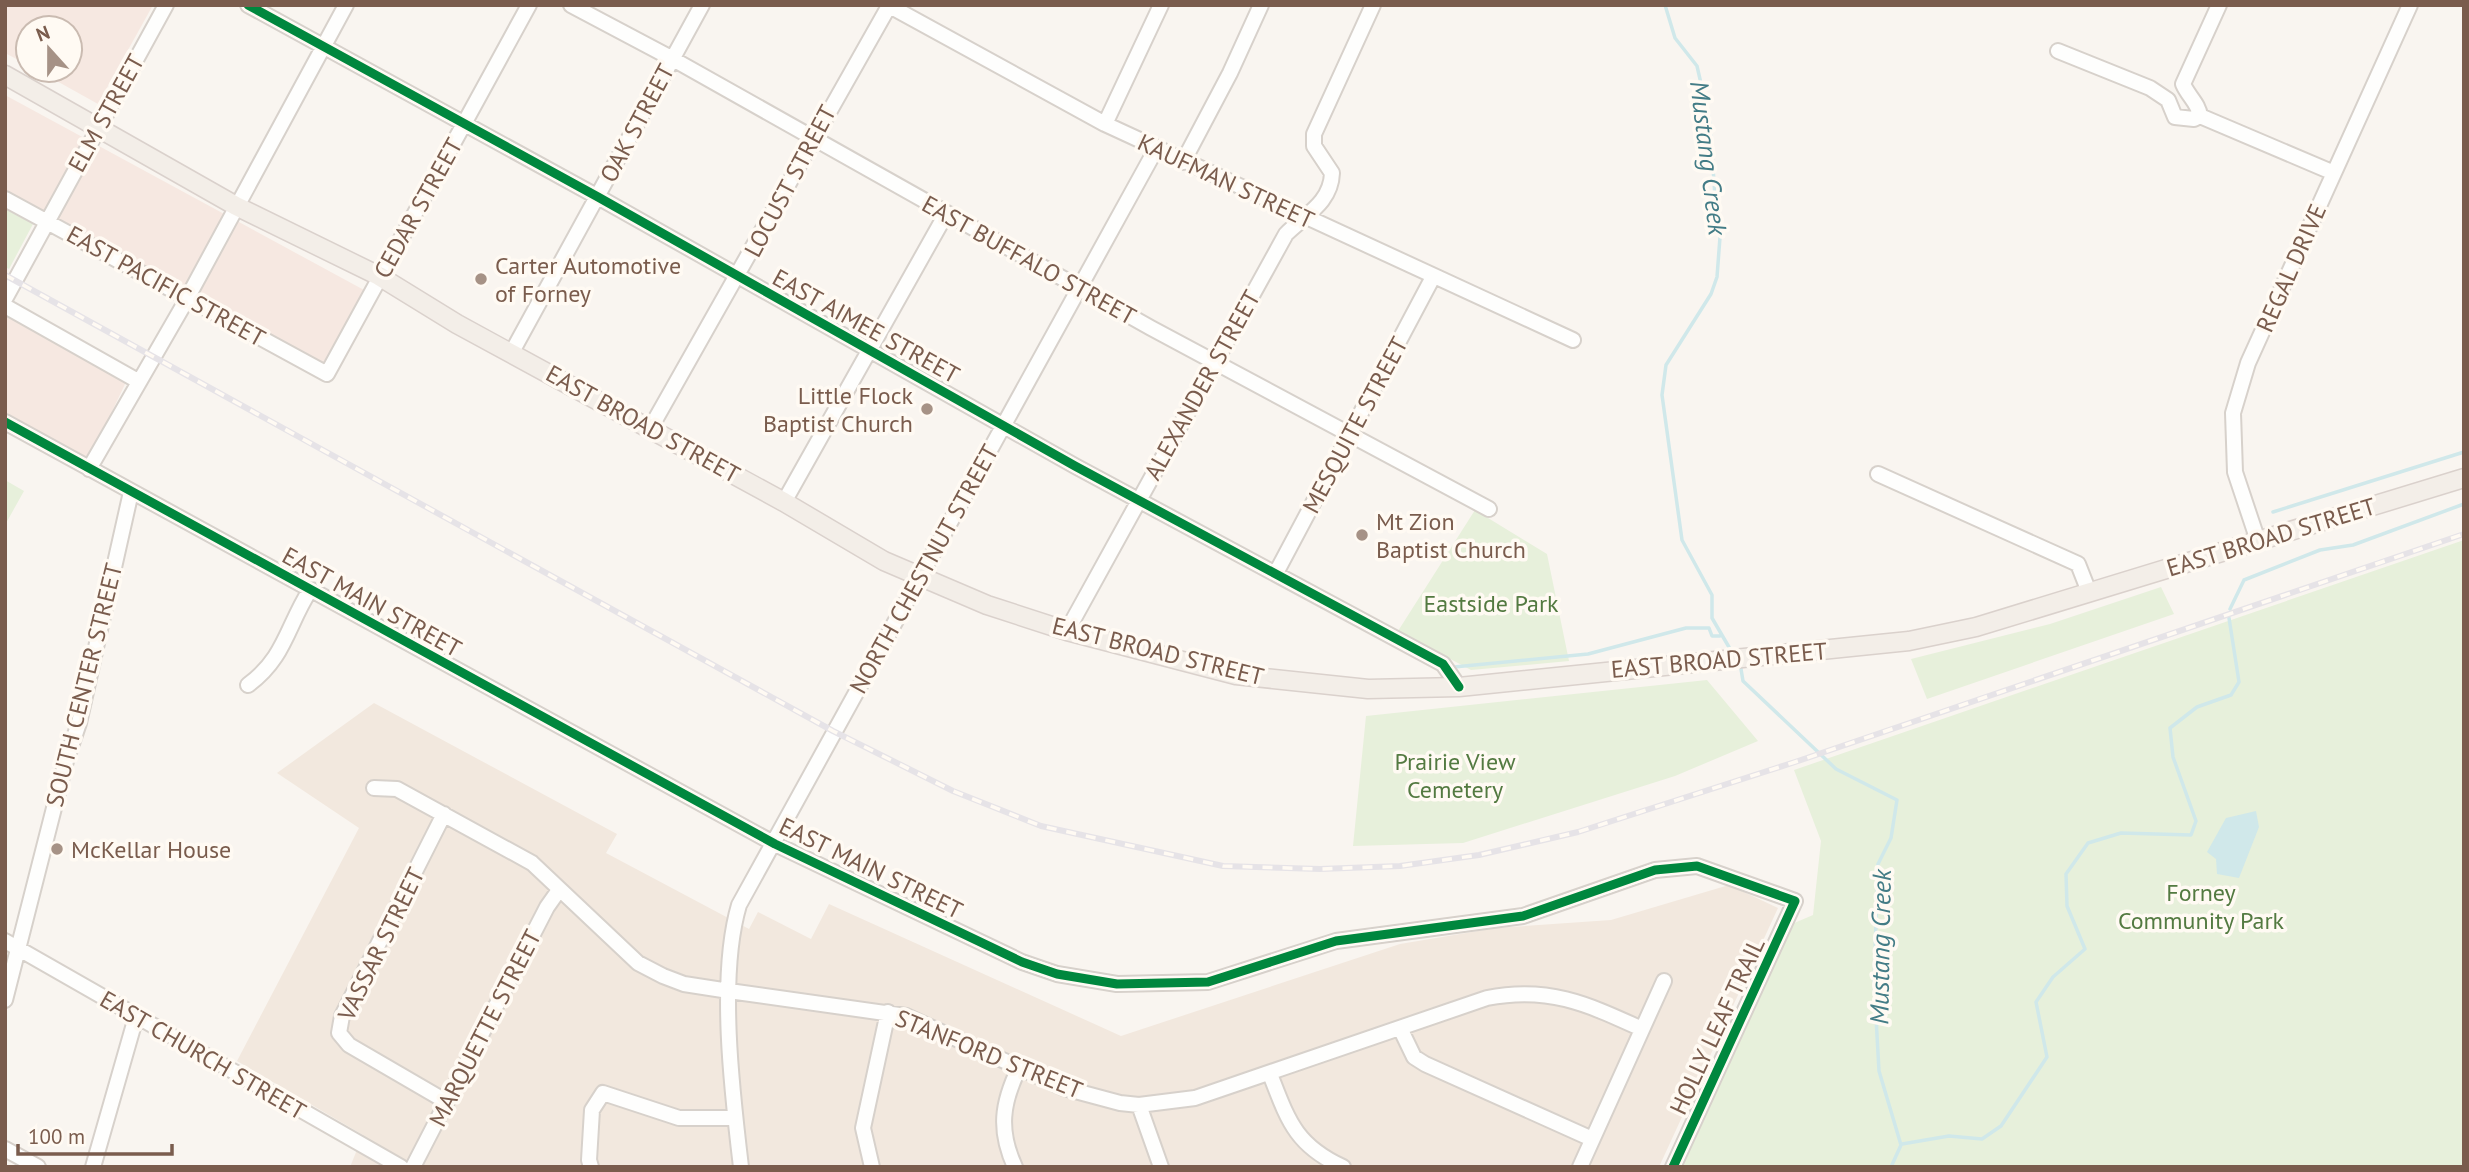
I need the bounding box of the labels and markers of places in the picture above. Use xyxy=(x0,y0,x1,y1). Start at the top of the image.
place label: Carter Automotive of Forney xyxy=(495,250,681,309)
marker: Carter Automotive of Forney xyxy=(473,271,489,287)
place label: Little Flock Baptist Church xyxy=(763,380,913,439)
marker: Little Flock Baptist Church xyxy=(919,401,935,417)
place label: Mt Zion Baptist Church xyxy=(1376,506,1526,565)
marker: Mt Zion Baptist Church xyxy=(1354,527,1370,543)
place label: McKellar House xyxy=(71,834,231,865)
marker: McKellar House xyxy=(49,841,65,857)

